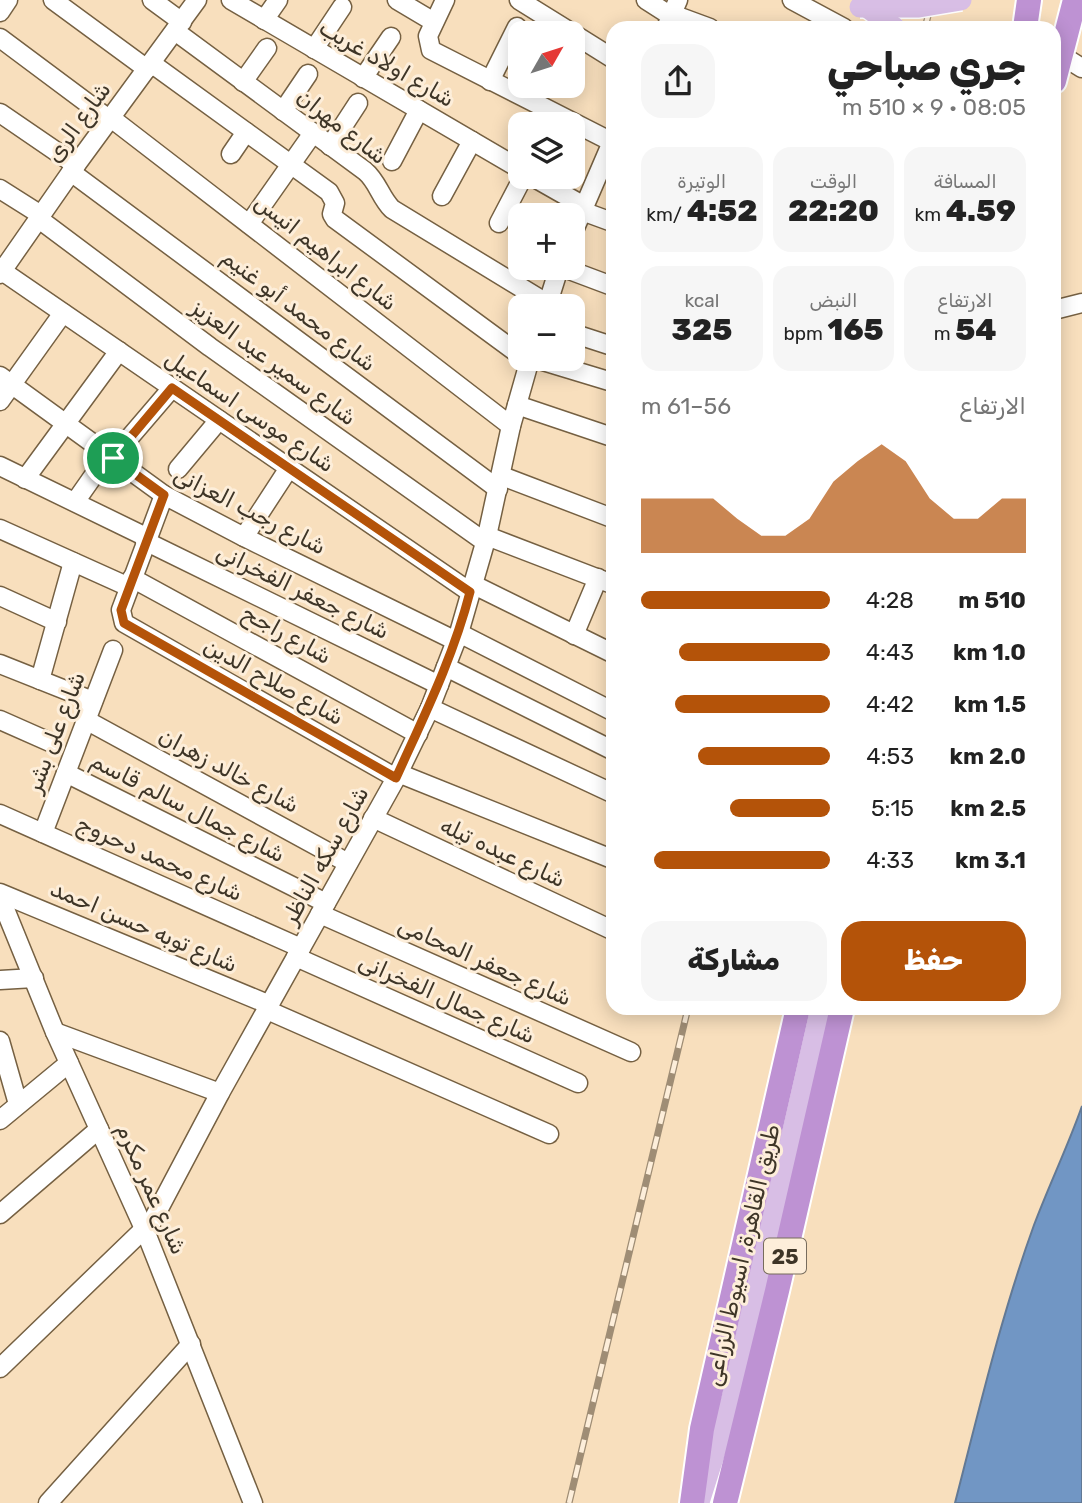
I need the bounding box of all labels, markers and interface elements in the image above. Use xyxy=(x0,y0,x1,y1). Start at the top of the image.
street label: شارع اولاد غريب xyxy=(313,13,460,115)
north arrow xyxy=(508,21,584,98)
map controls xyxy=(508,21,585,371)
button: share xyxy=(641,44,715,118)
text: جري صباحي xyxy=(827,44,1026,90)
street label: شارع الرى xyxy=(39,76,118,169)
street label: شارع مهران xyxy=(290,82,393,172)
text: 08:05 · 9 × 510 m xyxy=(842,93,1026,121)
button: layers xyxy=(508,112,585,189)
text: الوتيرة xyxy=(677,170,726,193)
text: الوقت xyxy=(810,170,857,193)
text: المسافة xyxy=(934,170,997,193)
street label: شارع ابراهيم انيس xyxy=(248,188,403,318)
text: 4:52 xyxy=(687,193,758,229)
text: 22:20 xyxy=(788,193,879,229)
text: 4.59 xyxy=(946,193,1016,229)
button: + xyxy=(508,203,585,280)
text: /km xyxy=(646,203,687,226)
text: km xyxy=(914,203,946,226)
street label: شارع محمد أبو غنيم xyxy=(215,243,382,379)
text: kcal xyxy=(684,289,719,312)
text: النبض xyxy=(810,289,857,312)
text: الارتفاع xyxy=(938,289,993,312)
street label: شارع سمير عبد العزيز xyxy=(183,291,362,433)
button: − xyxy=(508,294,585,371)
text: 325 xyxy=(671,312,732,348)
text: 165 xyxy=(828,312,884,348)
text: 54 xyxy=(955,312,997,348)
text: bpm xyxy=(783,322,828,345)
text: m xyxy=(934,322,955,345)
street label: شارع موسى اسماعيل xyxy=(159,344,340,480)
text: 56–61 m xyxy=(641,392,731,420)
text: الارتفاع xyxy=(960,392,1026,420)
pin xyxy=(83,428,143,488)
icon: arrive xyxy=(94,439,132,477)
street label: شارع رجب العزانى xyxy=(168,460,331,562)
street label: شارع جعفر الفخرانى xyxy=(211,537,394,647)
text: 4:28 xyxy=(866,586,914,614)
text: 510 m xyxy=(958,586,1026,614)
street label: شارع راجح xyxy=(236,598,337,673)
street label: شارع صلاح الدين xyxy=(198,631,349,733)
text: 4:43 xyxy=(866,638,914,666)
text: 1.0 km xyxy=(953,638,1026,666)
street label: شارع على بشر xyxy=(18,668,93,799)
text: 4:42 xyxy=(866,690,914,718)
text: 1.5 km xyxy=(954,690,1026,718)
street label: شارع خالد زهران xyxy=(153,721,304,821)
text: 4:53 xyxy=(866,742,914,770)
text: 2.0 km xyxy=(950,742,1026,770)
street label: شارع جمال سالم قاسم xyxy=(85,746,290,870)
street label: شارع سكه الناظر xyxy=(275,781,376,932)
text: 5:15 xyxy=(871,794,914,822)
text: 2.5 km xyxy=(950,794,1026,822)
street label: شارع محمد دحروج xyxy=(72,809,247,909)
street label: شارع عبده تيله xyxy=(435,811,570,895)
text: 4:33 xyxy=(866,846,914,874)
text: 3.1 km xyxy=(955,846,1026,874)
street label: شارع توبه حسن احمد xyxy=(45,874,242,980)
street label: شارع جعفر المحامى xyxy=(393,910,576,1014)
button: مشاركة xyxy=(641,921,827,1001)
button: حفظ xyxy=(841,921,1026,1001)
street label: شارع جمال الفخرانى xyxy=(354,947,540,1051)
street label: شارع عمر مكرم xyxy=(109,1119,193,1259)
street label: طريق القاهرة, اسيوط الزراعى xyxy=(698,1121,786,1389)
road number: 25 xyxy=(764,1238,806,1274)

